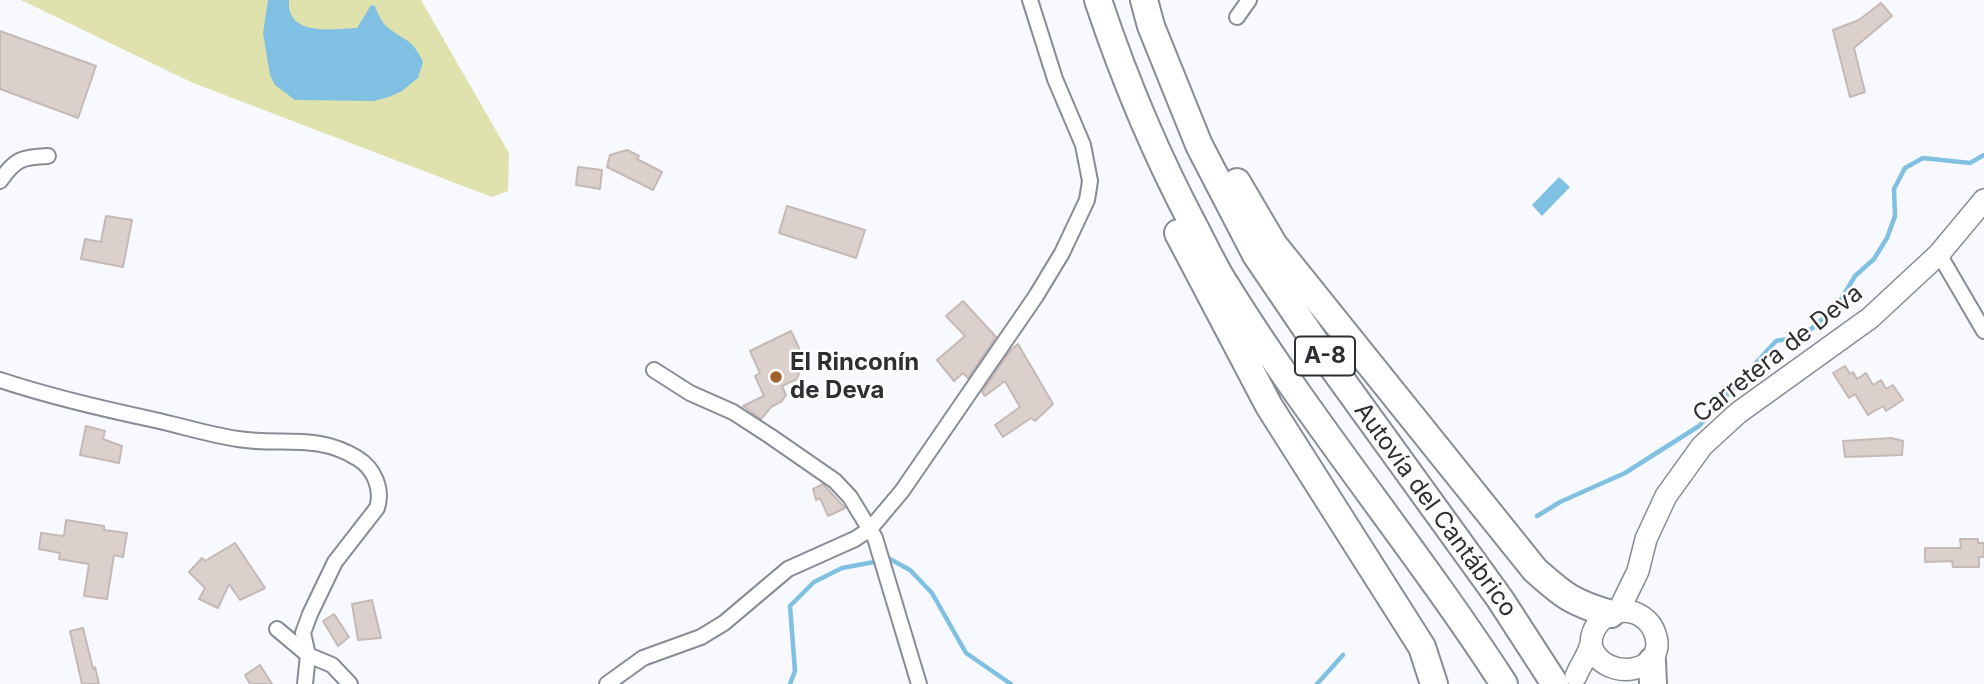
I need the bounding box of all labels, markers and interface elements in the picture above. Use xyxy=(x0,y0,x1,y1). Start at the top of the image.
street label: Carretera de Deva xyxy=(1688,279,1868,429)
road number: A-8 xyxy=(1295,336,1355,376)
place label: El Rinconín de Deva xyxy=(790,349,919,405)
marker: El Rinconín de Deva xyxy=(768,369,784,385)
street label: Autovía del Cantábrico xyxy=(1348,397,1522,623)

